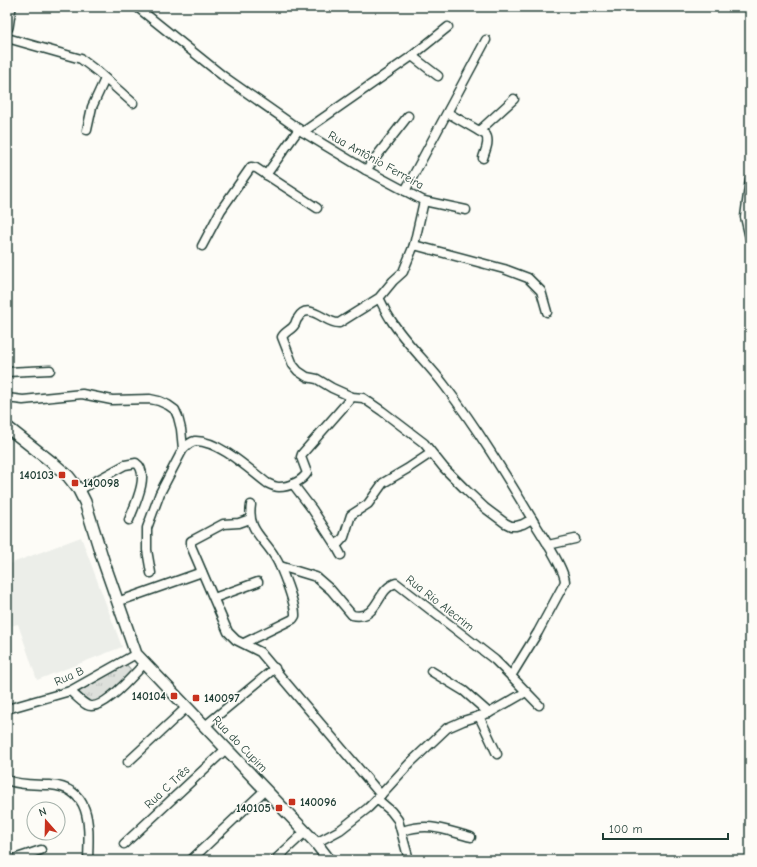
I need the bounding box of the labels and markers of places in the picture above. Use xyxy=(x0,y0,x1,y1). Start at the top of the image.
place label: 140103 xyxy=(19,468,54,482)
marker: 140103 xyxy=(57,470,67,480)
place label: 140098 xyxy=(83,476,119,490)
marker: 140098 xyxy=(70,478,80,488)
place label: 140104 xyxy=(132,689,166,703)
marker: 140104 xyxy=(169,691,179,701)
place label: 140097 xyxy=(204,691,240,705)
marker: 140097 xyxy=(191,693,201,703)
place label: 140096 xyxy=(300,795,337,809)
marker: 140096 xyxy=(287,797,297,807)
place label: 140105 xyxy=(236,801,271,815)
marker: 140105 xyxy=(274,803,284,813)

